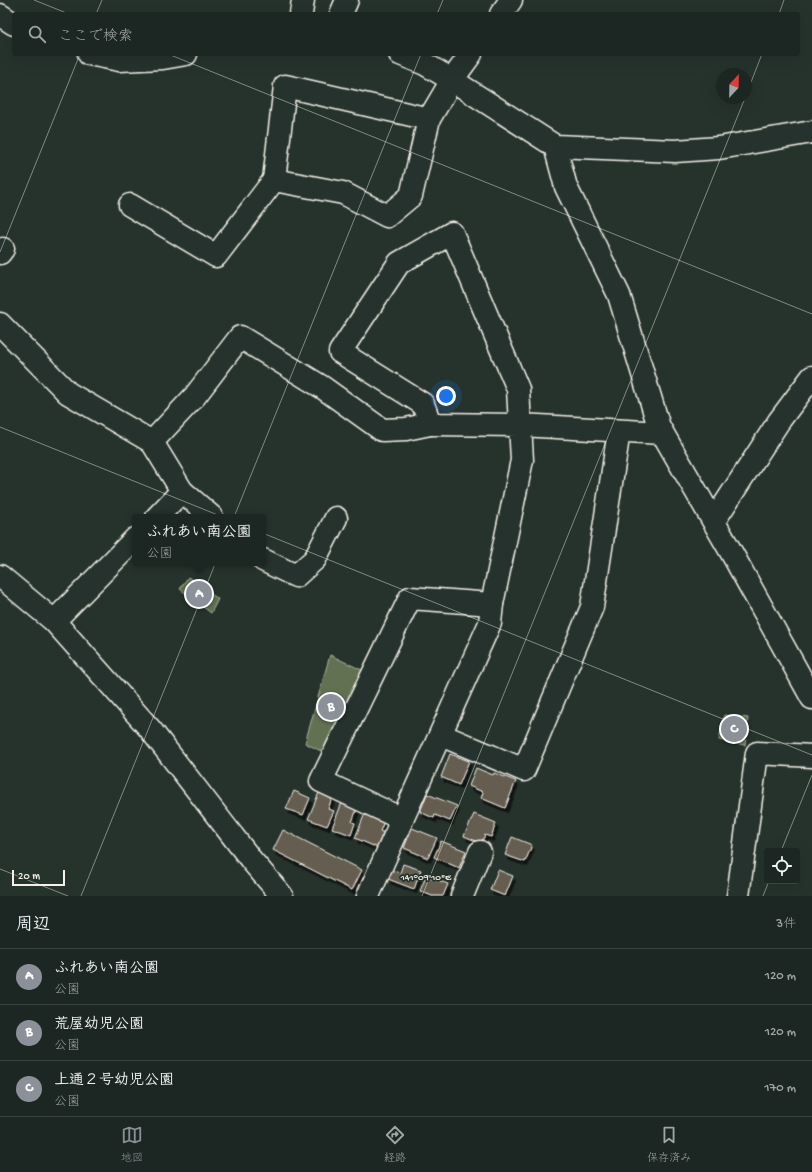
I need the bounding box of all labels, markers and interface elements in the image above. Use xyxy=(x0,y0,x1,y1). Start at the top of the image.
search box xyxy=(12,12,800,56)
icon: search xyxy=(26,23,48,45)
text: ここで検索 xyxy=(58,28,133,46)
north arrow xyxy=(716,68,752,104)
your location xyxy=(436,386,456,406)
popup xyxy=(132,514,266,566)
text: ふれあい南公園 xyxy=(146,524,252,542)
text: 公園 xyxy=(146,547,173,562)
pin: A xyxy=(186,579,212,609)
pin: B xyxy=(318,692,344,722)
pin: C xyxy=(721,714,747,744)
map controls xyxy=(764,848,800,884)
button: locate xyxy=(764,848,800,884)
scale bar xyxy=(12,868,65,887)
text: 20 m xyxy=(18,871,40,883)
text: 141°09'10"E xyxy=(400,872,452,884)
text: 周辺 xyxy=(16,916,50,936)
text: 3件 xyxy=(776,917,796,932)
text: ふれあい南公園 xyxy=(54,960,159,978)
text: A xyxy=(25,969,33,984)
text: 120 m xyxy=(765,969,796,984)
text: 公園 xyxy=(54,983,80,998)
text: 荒屋幼児公園 xyxy=(54,1016,144,1034)
text: B xyxy=(26,1025,32,1040)
text: 120 m xyxy=(765,1025,796,1040)
text: 公園 xyxy=(54,1039,80,1054)
text: 上通２号幼児公園 xyxy=(54,1072,174,1090)
text: C xyxy=(25,1081,33,1096)
text: 170 m xyxy=(764,1081,796,1096)
text: 公園 xyxy=(54,1095,80,1110)
tab: 地図 xyxy=(121,1124,143,1165)
tab: 経路 xyxy=(384,1124,406,1165)
tab: 保存済み xyxy=(647,1124,691,1165)

